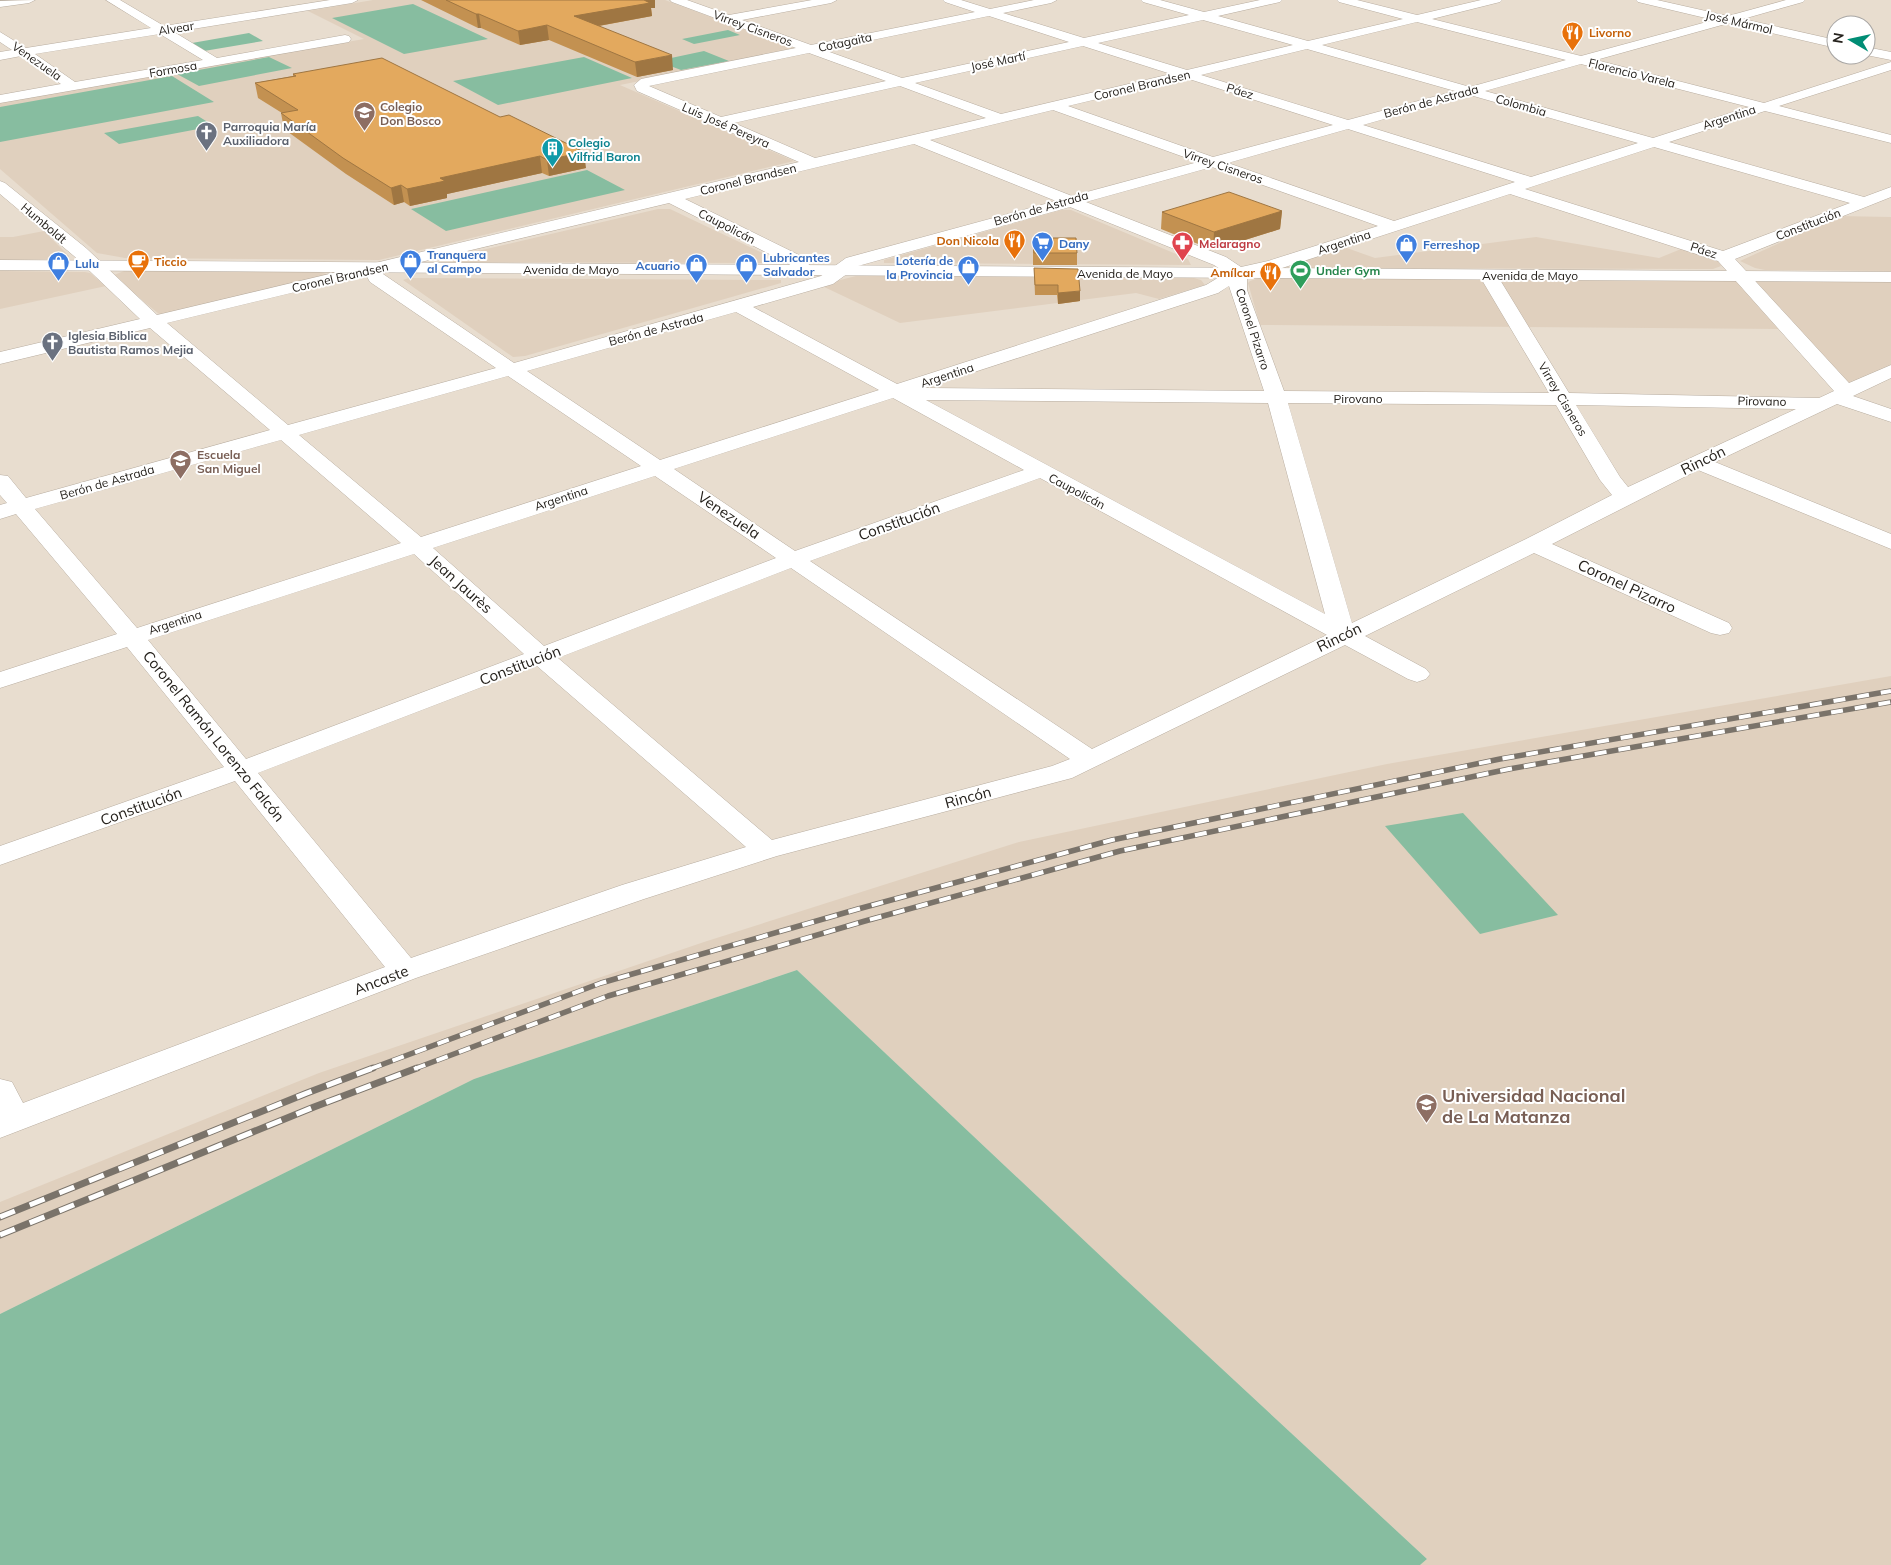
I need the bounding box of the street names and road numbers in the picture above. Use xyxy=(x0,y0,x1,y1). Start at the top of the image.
street label: Virrey Cisneros xyxy=(711,7,795,49)
street label: José Mármol xyxy=(1704,7,1774,37)
street label: Alvear xyxy=(157,18,196,38)
street label: Cotagaita xyxy=(817,29,873,55)
street label: Venezuela xyxy=(9,38,65,84)
street label: José Martí xyxy=(969,48,1028,74)
street label: Florencio Varela xyxy=(1587,55,1677,91)
street label: Formosa xyxy=(148,57,198,81)
street label: Coronel Brandsen xyxy=(1092,67,1192,103)
street label: Páez xyxy=(1225,80,1255,102)
street label: Berón de Astrada xyxy=(1382,81,1480,121)
street label: Colombia xyxy=(1494,91,1548,119)
street label: Luis José Pereyra xyxy=(680,99,772,151)
street label: Argentina xyxy=(1700,101,1758,133)
street label: Virrey Cisneros xyxy=(1181,145,1265,187)
street label: Coronel Brandsen xyxy=(698,160,798,198)
street label: Berón de Astrada xyxy=(992,187,1090,229)
street label: Humboldt xyxy=(18,200,70,246)
street label: Caupolicán xyxy=(696,205,758,247)
street label: Constitución xyxy=(1773,205,1843,243)
street label: Argentina xyxy=(1315,226,1373,258)
street label: Páez xyxy=(1688,239,1720,261)
street label: Coronel Brandsen xyxy=(290,259,390,295)
street label: Avenida de Mayo xyxy=(523,262,619,277)
street label: Avenida de Mayo xyxy=(1077,266,1173,281)
street label: Avenida de Mayo xyxy=(1482,268,1578,283)
street label: Coronel Pizarro xyxy=(1233,286,1273,372)
street label: Berón de Astrada xyxy=(607,309,705,349)
street label: Argentina xyxy=(918,359,976,391)
street label: Virrey Cisneros xyxy=(1535,359,1591,439)
street label: Pirovano xyxy=(1333,391,1383,406)
street label: Pirovano xyxy=(1737,393,1787,409)
street label: Rincón xyxy=(1678,441,1728,479)
street label: Berón de Astrada xyxy=(58,461,156,503)
street label: Caupolicán xyxy=(1046,470,1108,512)
street label: Argentina xyxy=(532,482,590,514)
street label: Venezuela xyxy=(694,487,764,543)
street label: Constitución xyxy=(856,497,942,545)
street label: Jean Jaurès xyxy=(426,551,496,617)
street label: Coronel Pizarro xyxy=(1575,555,1679,617)
street label: Argentina xyxy=(146,606,204,638)
street label: Rincón xyxy=(1314,618,1364,656)
street label: Constitución xyxy=(477,641,563,689)
street label: Coronel Ramón Lorenzo Falcón xyxy=(139,647,289,825)
street label: Constitución xyxy=(98,782,184,830)
street label: Rincón xyxy=(943,782,993,812)
street label: Ancaste xyxy=(351,961,411,999)

